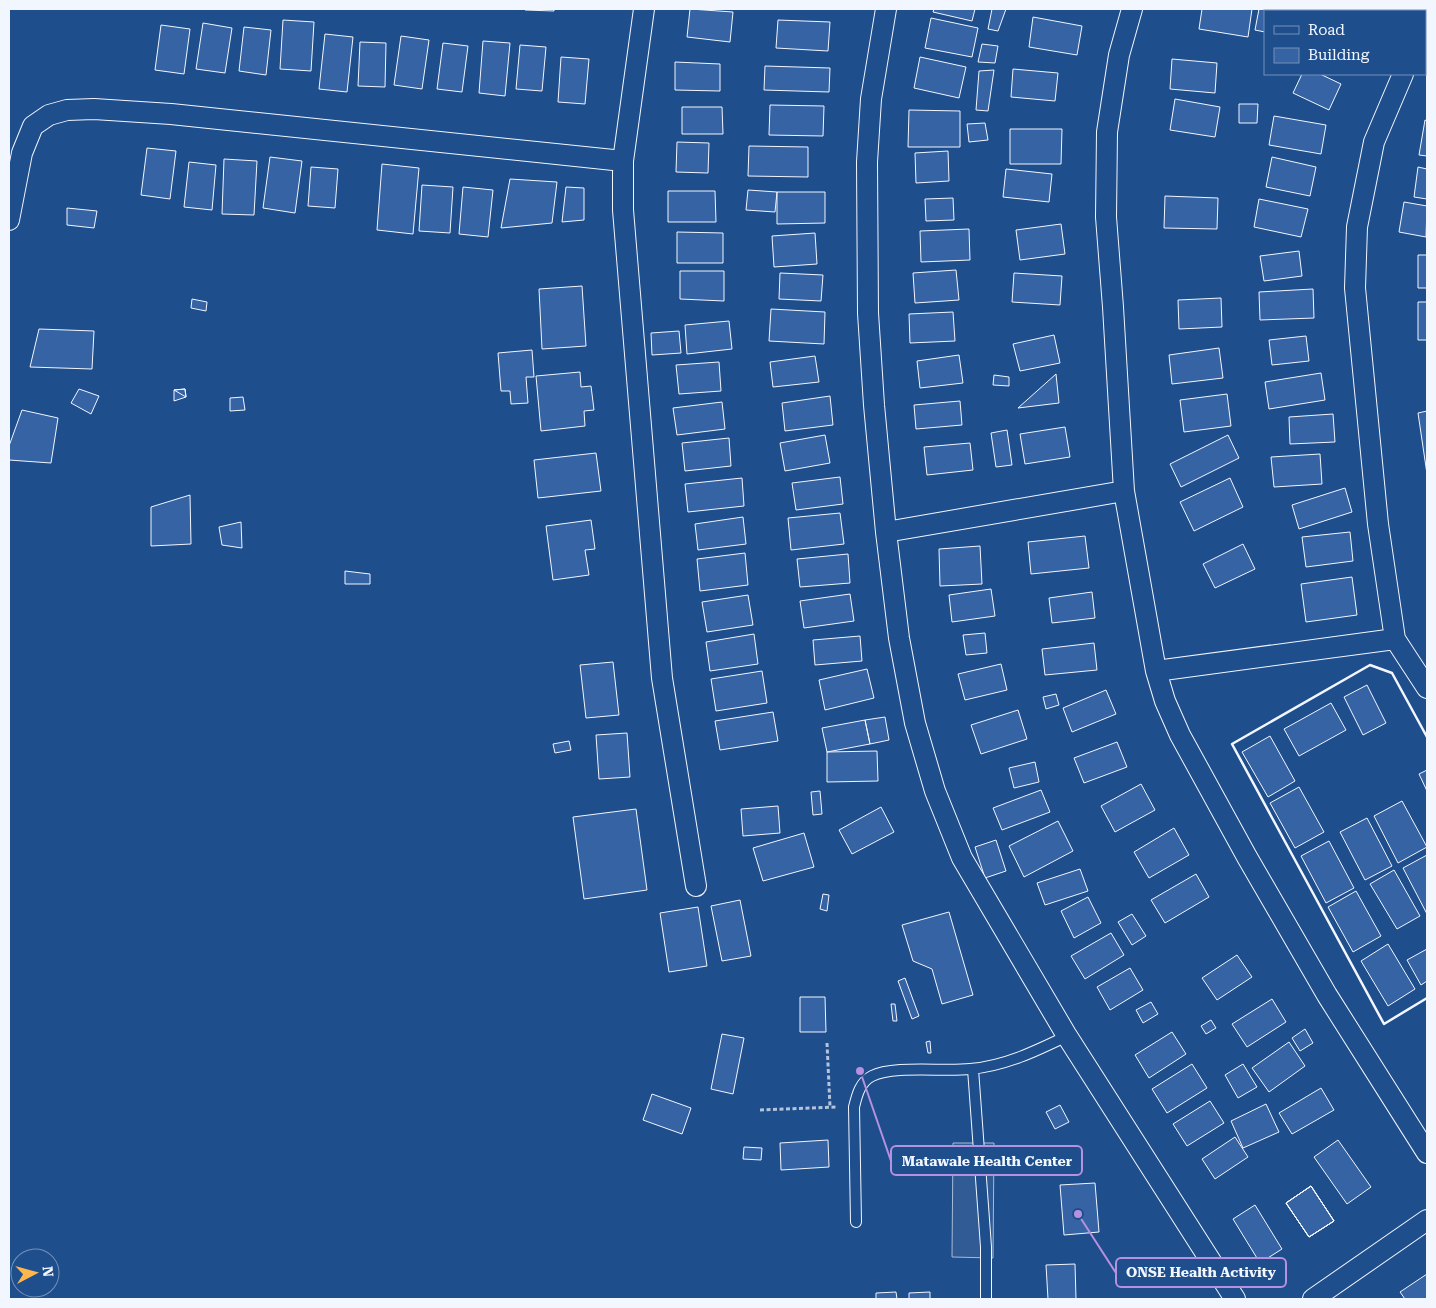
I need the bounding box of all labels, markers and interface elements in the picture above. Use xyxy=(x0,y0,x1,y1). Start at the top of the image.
legend xyxy=(1264,10,1426,75)
text: Road xyxy=(1308,21,1345,39)
text: Building xyxy=(1308,46,1370,64)
callout: Matawale Health Center xyxy=(891,1146,1082,1175)
text: Matawale Health Center xyxy=(902,1153,1073,1169)
north arrow xyxy=(10,1248,60,1298)
callout: ONSE Health Activity xyxy=(1116,1258,1286,1287)
text: ONSE Health Activity xyxy=(1126,1264,1277,1280)
text: N xyxy=(39,1265,56,1278)

